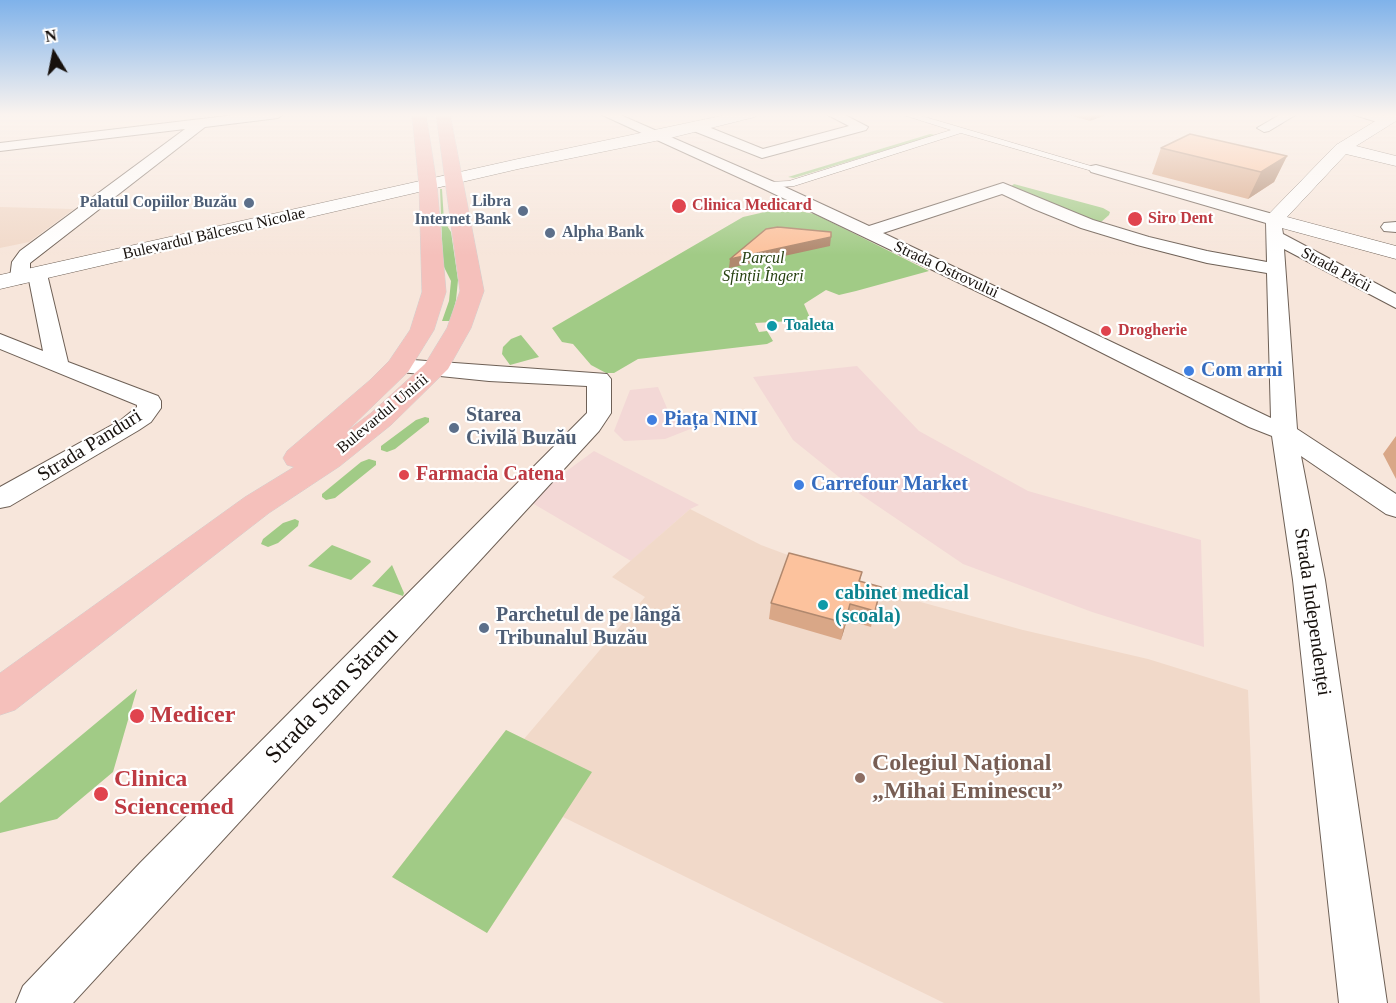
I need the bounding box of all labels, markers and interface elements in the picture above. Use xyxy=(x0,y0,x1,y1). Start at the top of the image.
north arrow xyxy=(24,24,84,84)
text: N xyxy=(44,26,58,45)
place label: Libra Internet Bank xyxy=(415,192,511,230)
place label: Palatul Copiilor Buzău xyxy=(80,193,237,213)
marker: Palatul Copiilor Buzău xyxy=(242,196,256,210)
place label: Clinica Medicard xyxy=(692,196,812,216)
marker: Clinica Medicard xyxy=(670,197,688,215)
street label: Bulevardul Bălcescu Nicolae xyxy=(121,204,307,264)
marker: Libra Internet Bank xyxy=(516,204,530,218)
place label: Siro Dent xyxy=(1148,209,1213,229)
marker: Siro Dent xyxy=(1126,210,1144,228)
place label: Alpha Bank xyxy=(562,223,644,243)
marker: Alpha Bank xyxy=(543,226,557,240)
street label: Strada Ostrovului xyxy=(891,237,1001,303)
street label: Strada Păcii xyxy=(1298,243,1374,297)
park label: Parcul Sfinții Îngeri xyxy=(722,249,804,287)
place label: Toaleta xyxy=(784,316,834,336)
marker: Toaleta xyxy=(765,319,779,333)
place label: Drogherie xyxy=(1118,321,1187,341)
marker: Drogherie xyxy=(1099,324,1113,338)
place label: Com arni xyxy=(1201,359,1283,383)
marker: Com arni xyxy=(1182,364,1196,378)
street label: Bulevardul Unirii xyxy=(333,370,433,458)
street label: Strada Panduri xyxy=(33,404,147,488)
place label: Starea Civilă Buzău xyxy=(466,404,577,451)
place label: Piața NINI xyxy=(664,408,758,432)
marker: Piața NINI xyxy=(645,413,659,427)
marker: Starea Civilă Buzău xyxy=(447,421,461,435)
place label: Farmacia Catena xyxy=(416,463,564,487)
marker: Farmacia Catena xyxy=(397,468,411,482)
place label: Carrefour Market xyxy=(811,473,968,497)
marker: Carrefour Market xyxy=(792,478,806,492)
street label: Strada Independenței xyxy=(1288,526,1336,698)
place label: cabinet medical (scoala) xyxy=(835,582,969,629)
marker: cabinet medical (scoala) xyxy=(816,598,830,612)
place label: Parchetul de pe lângă Tribunalul Buzău xyxy=(496,604,681,651)
marker: Parchetul de pe lângă Tribunalul Buzău xyxy=(477,621,491,635)
street label: Strada Stan Săraru xyxy=(260,622,404,770)
place label: Medicer xyxy=(150,702,235,730)
marker: Medicer xyxy=(128,707,146,725)
place label: Colegiul Național „Mihai Eminescu” xyxy=(872,750,1063,806)
place label: Clinica Sciencemed xyxy=(114,766,234,822)
marker: Colegiul Național „Mihai Eminescu” xyxy=(853,771,867,785)
marker: Clinica Sciencemed xyxy=(92,785,110,803)

